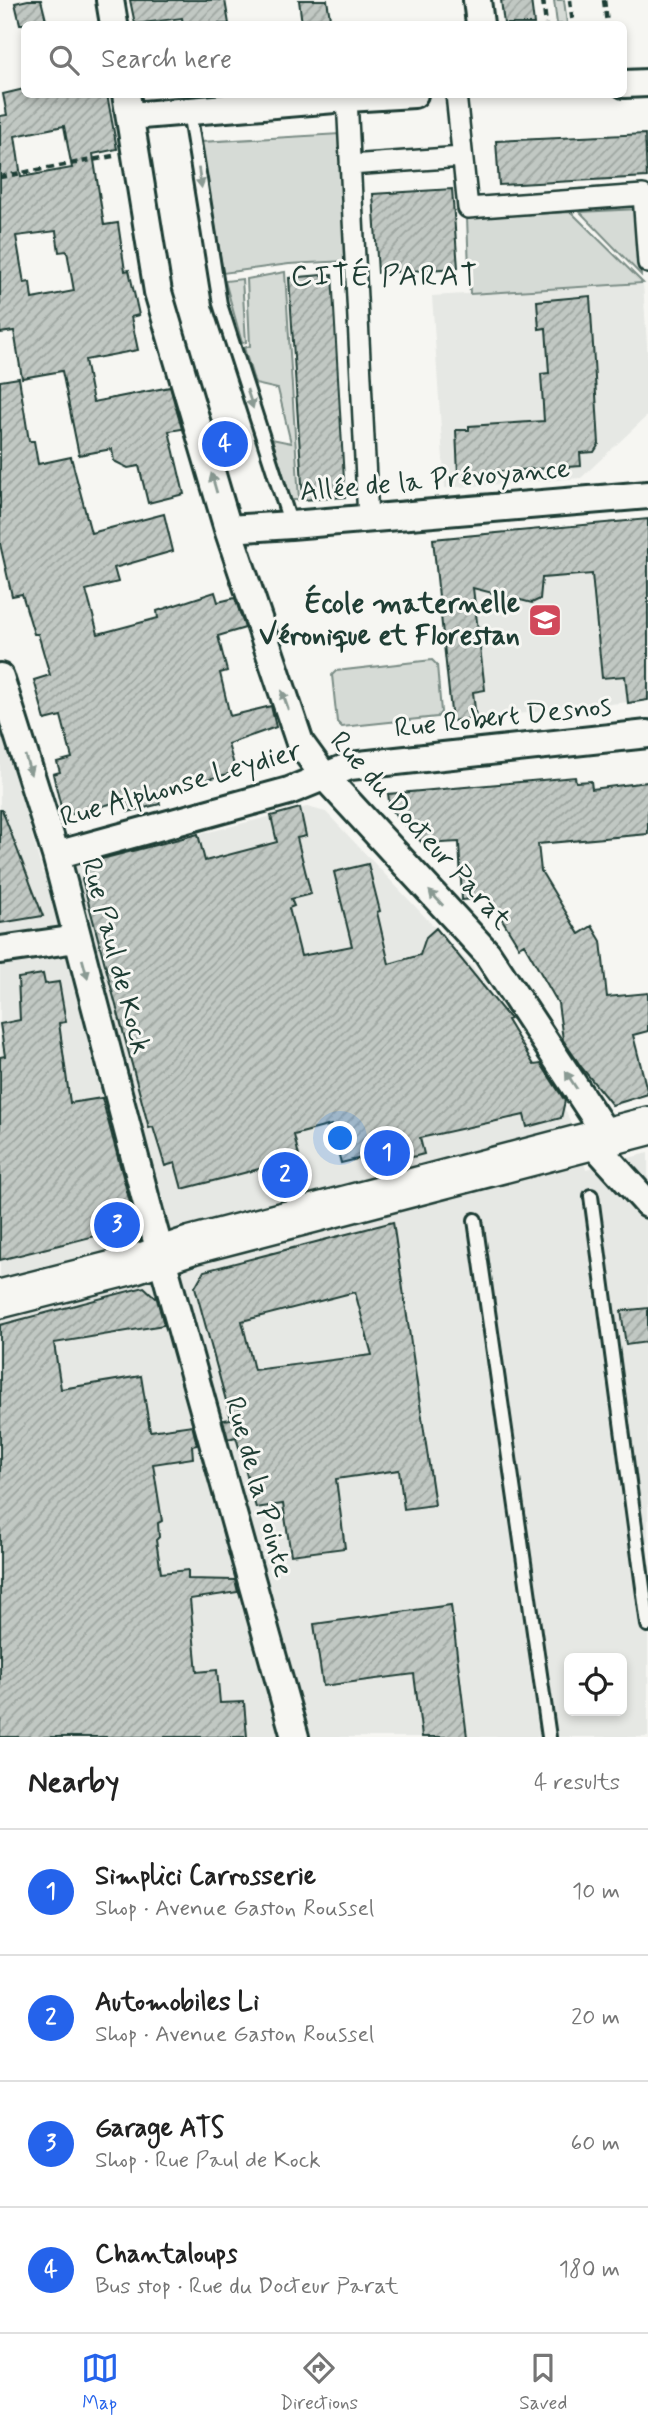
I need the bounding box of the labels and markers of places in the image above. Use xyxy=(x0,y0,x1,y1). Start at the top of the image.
pin: 4 xyxy=(202,418,248,470)
place label: École maternelle Véronique et Florestan xyxy=(259,584,520,655)
school or university icon: École maternelle Véronique et Florestan xyxy=(526,601,564,639)
pin: 1 xyxy=(364,1127,410,1179)
pin: 2 xyxy=(262,1149,308,1201)
pin: 3 xyxy=(94,1199,140,1251)

